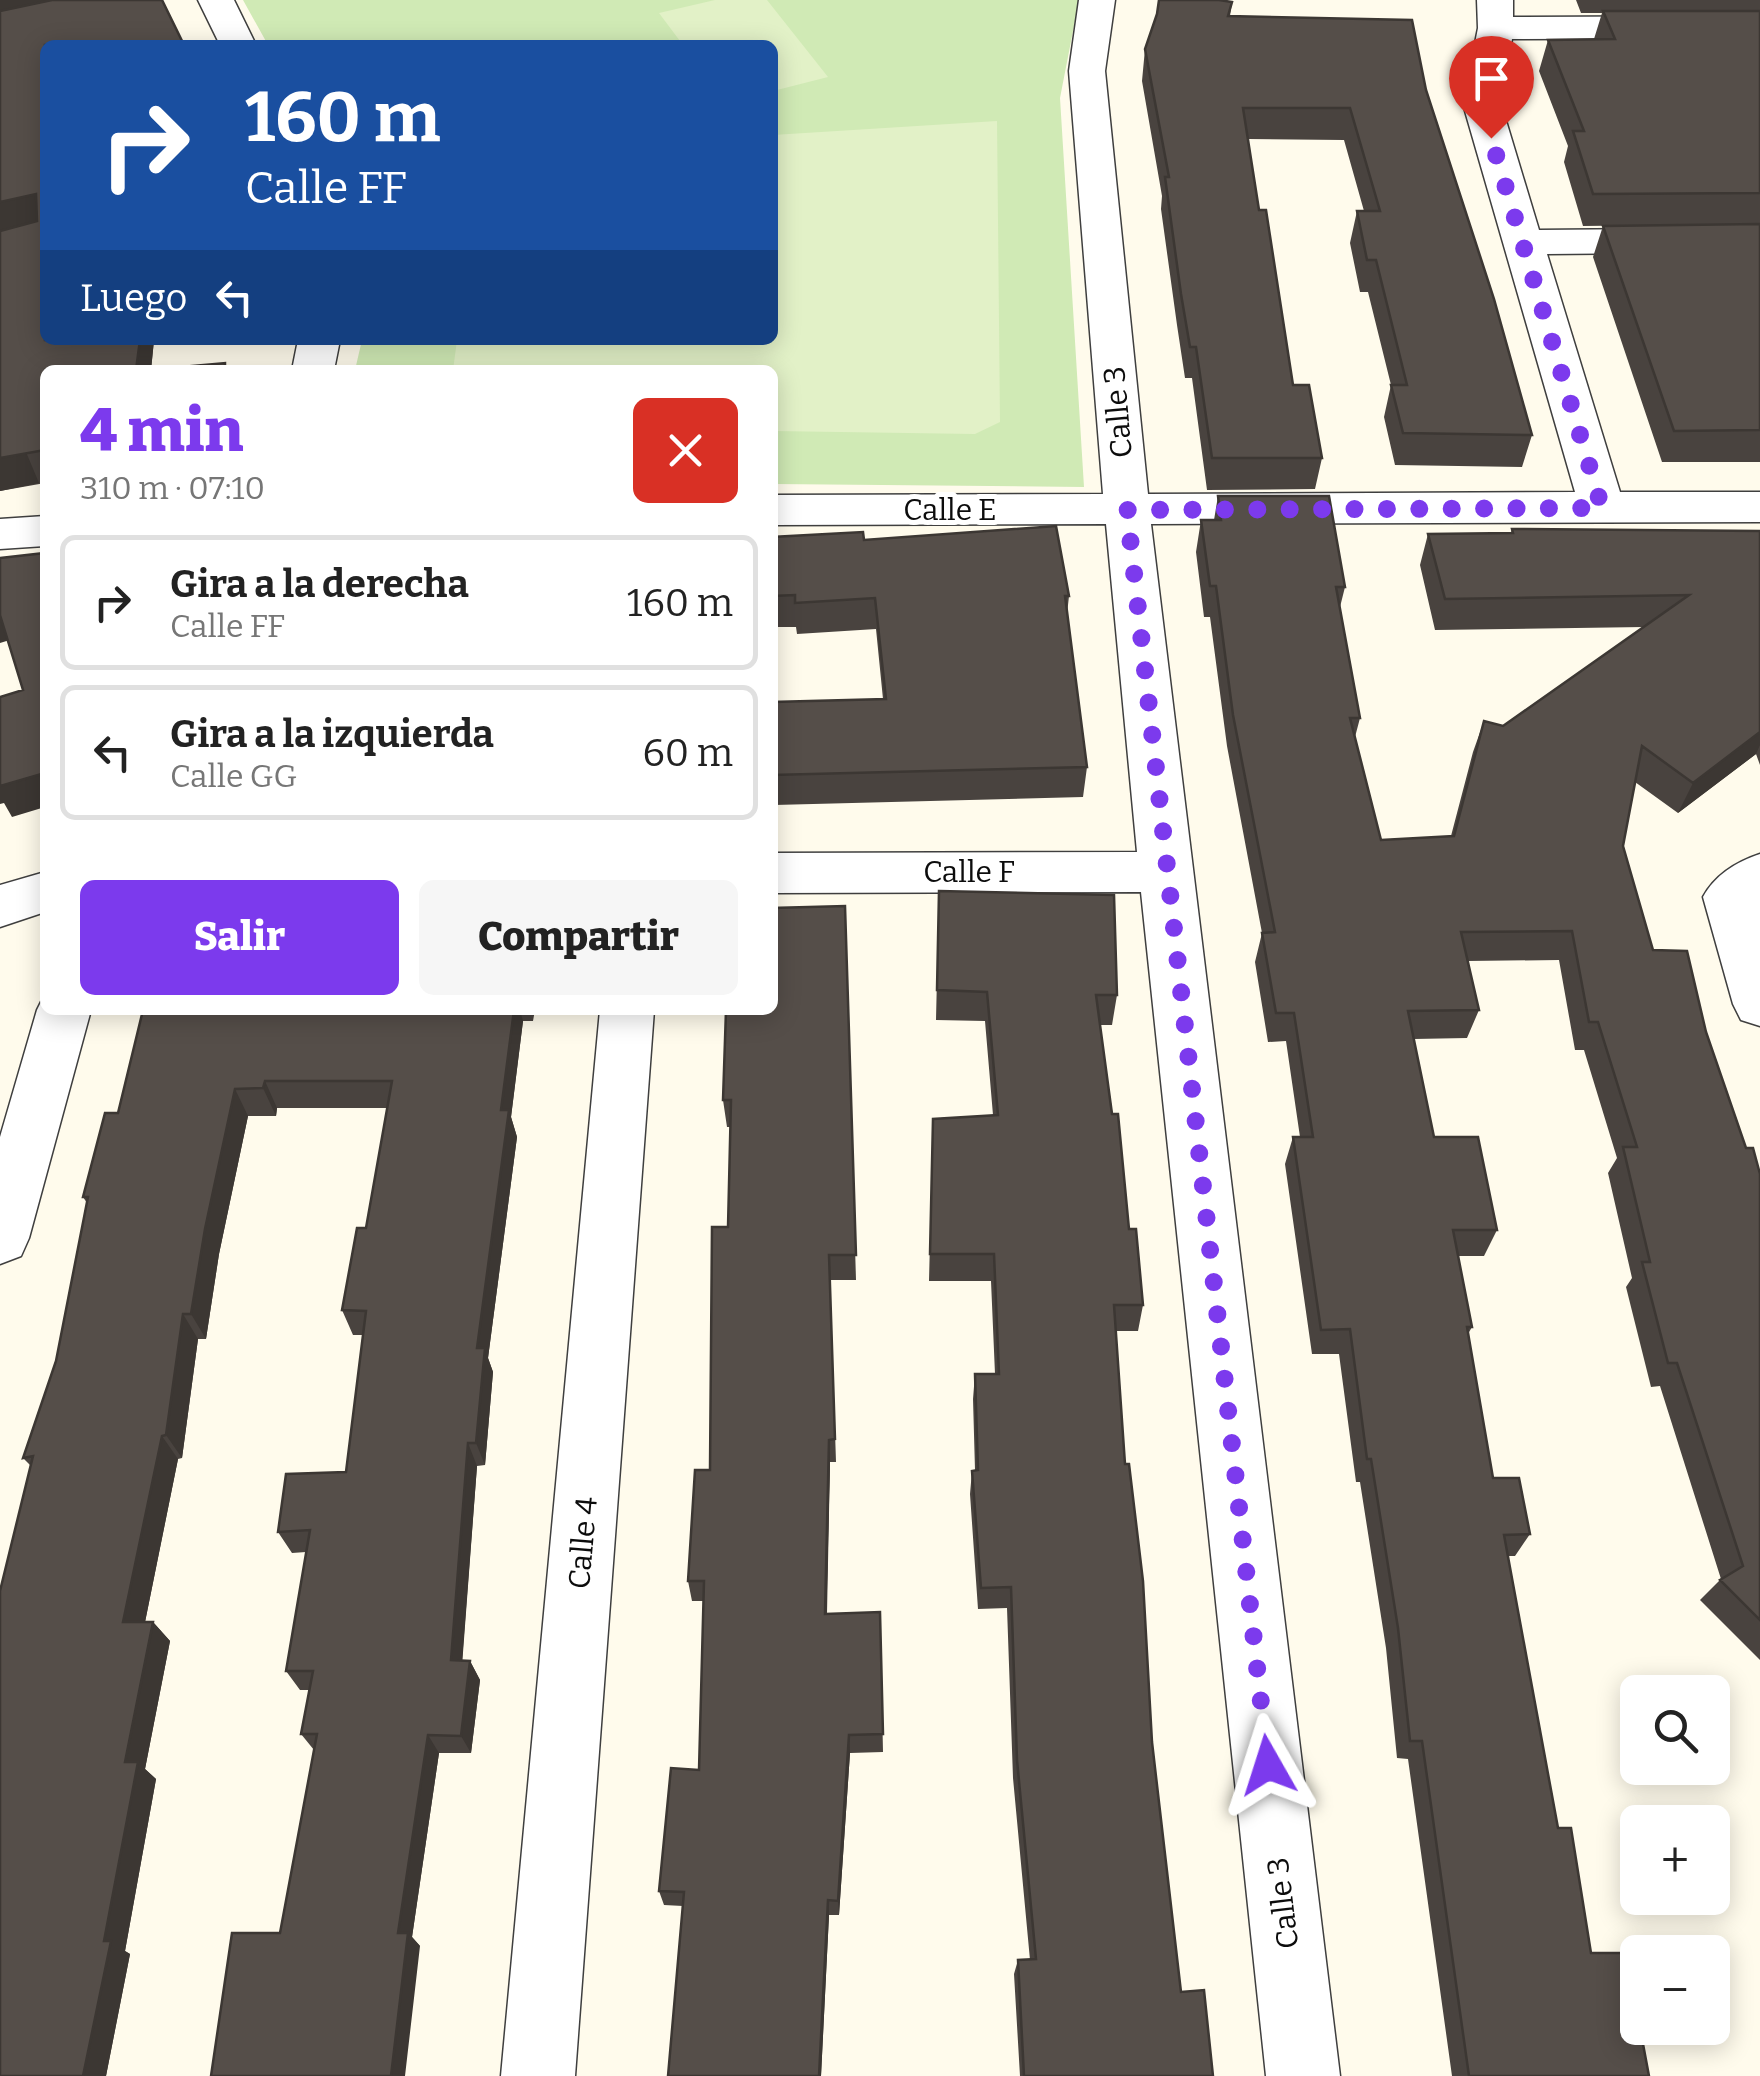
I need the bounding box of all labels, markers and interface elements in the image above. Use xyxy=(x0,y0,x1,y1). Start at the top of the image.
pin xyxy=(1449,36,1534,139)
icon: arrive xyxy=(1464,51,1519,106)
text: 160 m xyxy=(245,76,440,160)
icon: right xyxy=(80,80,210,210)
text: Calle FF xyxy=(245,161,407,215)
icon: left xyxy=(207,270,262,325)
text: Luego xyxy=(80,275,187,321)
street label: Calle 3 xyxy=(1096,365,1140,459)
text: 4 min xyxy=(80,395,243,467)
button: close xyxy=(633,398,738,503)
text: 310 m · 07:10 xyxy=(80,469,265,507)
street label: Calle E xyxy=(903,492,997,528)
text: Gira a la derecha xyxy=(170,561,469,607)
icon: right xyxy=(85,575,140,630)
text: 160 m xyxy=(627,580,733,626)
text: Calle FF xyxy=(170,607,285,645)
text: Gira a la izquierda xyxy=(170,711,494,757)
icon: left xyxy=(85,725,140,780)
text: 60 m xyxy=(642,730,733,776)
text: Calle GG xyxy=(170,757,297,795)
street label: Calle F xyxy=(923,854,1015,890)
button: Salir xyxy=(80,880,399,995)
button: Compartir xyxy=(419,880,738,995)
street label: Calle 4 xyxy=(561,1495,605,1591)
map controls xyxy=(1620,1675,1730,2045)
button: search xyxy=(1620,1675,1730,1785)
position arrow xyxy=(1216,1713,1320,1817)
button: + xyxy=(1620,1805,1730,1915)
street label: Calle 3 xyxy=(1260,1855,1306,1951)
button: − xyxy=(1620,1935,1730,2045)

